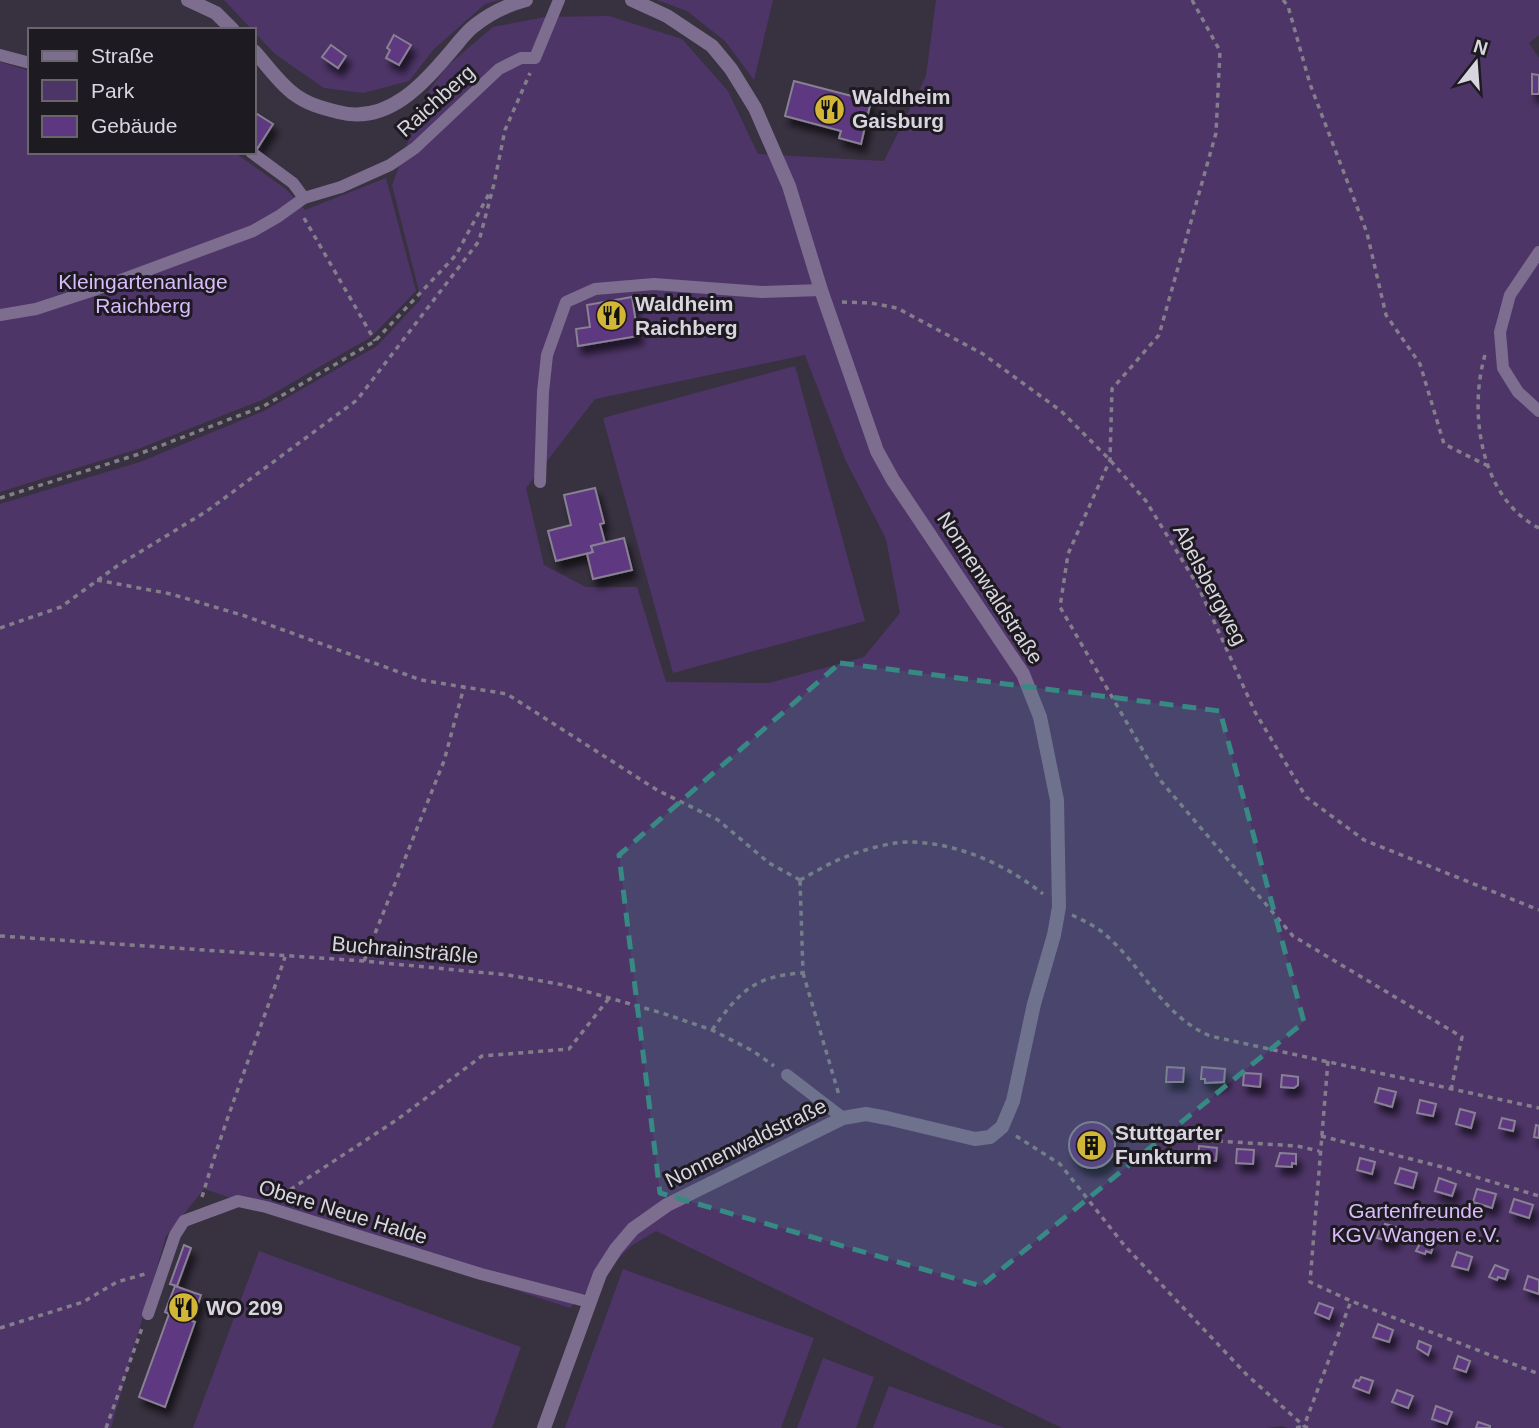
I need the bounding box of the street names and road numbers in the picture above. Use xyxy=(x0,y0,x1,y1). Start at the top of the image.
street label: Raichberg xyxy=(392,60,479,141)
street label: Nonnenwaldstraße xyxy=(933,508,1048,668)
street label: Abelsbergweg xyxy=(1169,521,1252,649)
street label: Buchrainsträßle xyxy=(331,932,479,967)
street label: Nonnenwaldstraße xyxy=(662,1094,830,1192)
street label: Obere Neue Halde xyxy=(256,1175,430,1248)

